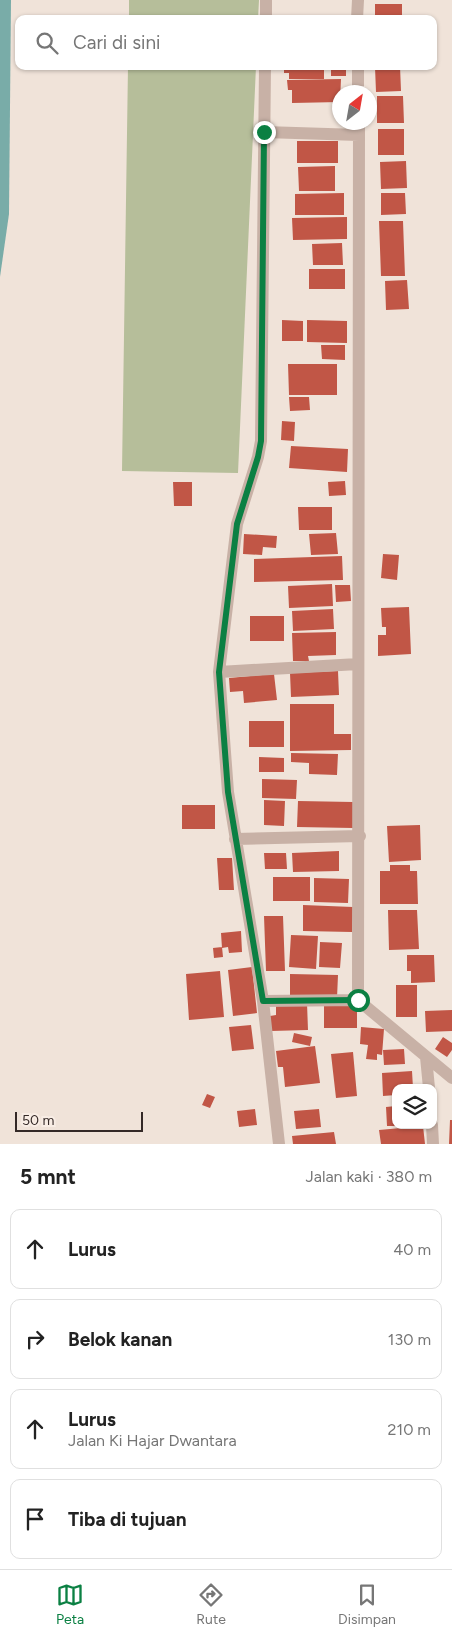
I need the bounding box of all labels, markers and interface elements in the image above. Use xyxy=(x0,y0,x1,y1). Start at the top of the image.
search box xyxy=(15,15,437,70)
icon: search xyxy=(33,29,61,57)
text: Cari di sini xyxy=(73,31,160,54)
north arrow xyxy=(332,85,377,130)
route end xyxy=(253,121,276,144)
route start xyxy=(347,989,370,1012)
map controls xyxy=(392,1084,437,1129)
button: layers xyxy=(392,1084,437,1129)
scale bar xyxy=(15,1109,142,1132)
text: 50 m xyxy=(22,1112,54,1129)
text: 5 mnt xyxy=(20,1164,76,1189)
text: Jalan kaki · 380 m xyxy=(306,1167,432,1186)
icon: ahead xyxy=(21,1235,49,1263)
text: Lurus xyxy=(68,1238,116,1261)
text: 40 m xyxy=(393,1240,431,1259)
icon: right xyxy=(21,1325,49,1353)
text: Belok kanan xyxy=(68,1328,172,1351)
text: 130 m xyxy=(388,1330,431,1349)
text: Lurus xyxy=(68,1408,116,1431)
icon: ahead xyxy=(21,1415,49,1443)
text: 210 m xyxy=(388,1420,431,1439)
text: Jalan Ki Hajar Dwantara xyxy=(68,1431,237,1450)
icon: arrive xyxy=(21,1505,49,1533)
text: Tiba di tujuan xyxy=(68,1508,187,1531)
tab: Peta xyxy=(56,1581,84,1628)
tab: Rute xyxy=(196,1581,226,1628)
tab: Disimpan xyxy=(338,1581,396,1628)

